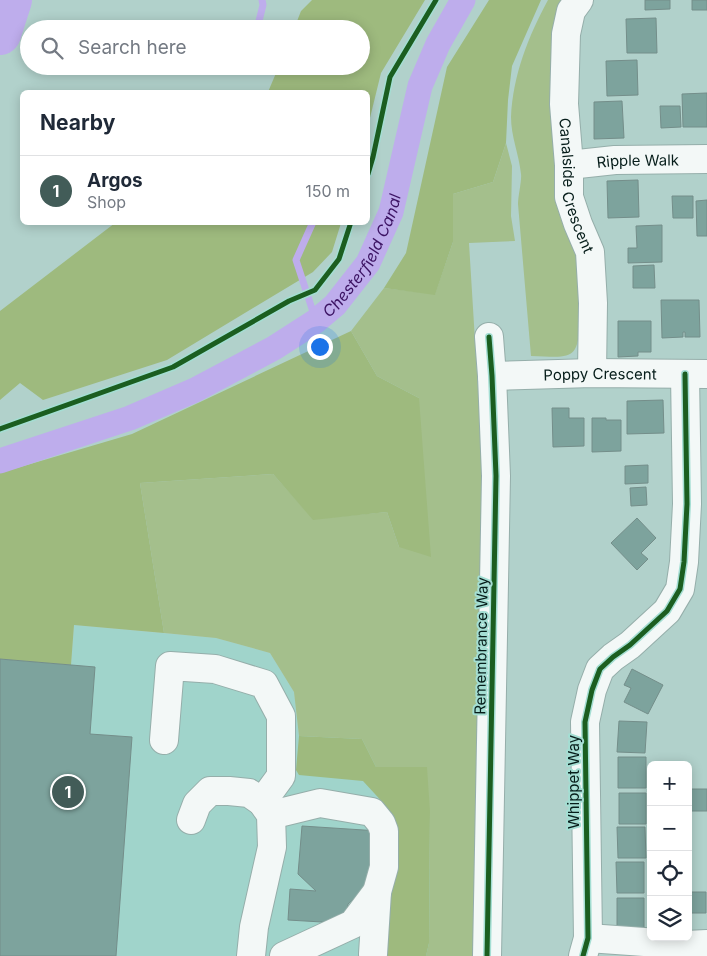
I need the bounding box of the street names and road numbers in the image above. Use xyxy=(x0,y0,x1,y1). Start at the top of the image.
street label: Canalside Crescent xyxy=(556,117,599,256)
street label: Ripple Walk xyxy=(595,150,680,171)
street label: Poppy Crescent xyxy=(543,363,657,384)
street label: Remembrance Way xyxy=(470,577,492,715)
street label: Whippet Way xyxy=(564,734,583,829)

